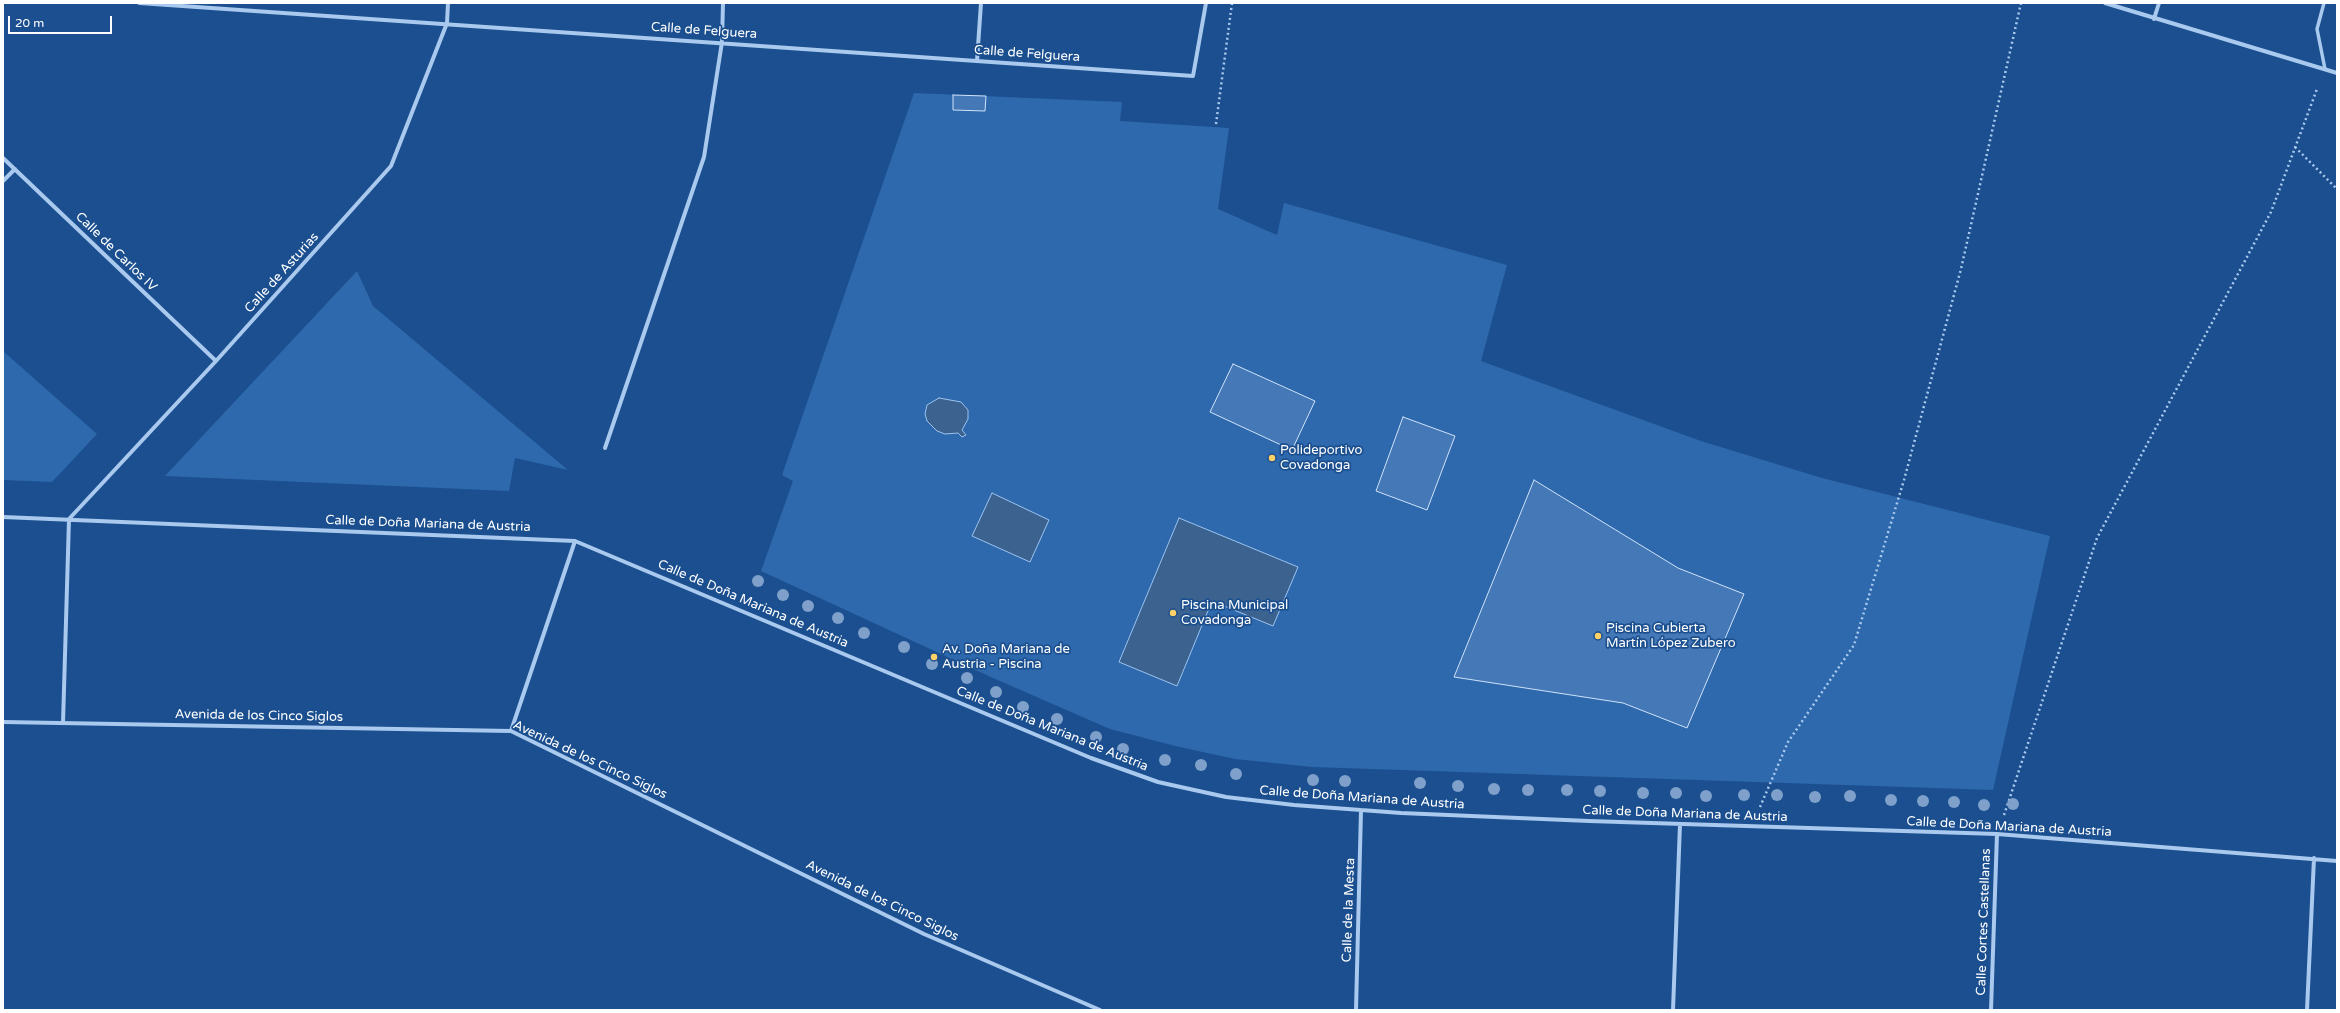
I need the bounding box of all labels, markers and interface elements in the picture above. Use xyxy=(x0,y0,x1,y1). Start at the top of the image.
scale bar xyxy=(10,8,114,34)
text: 20 m xyxy=(15,16,44,30)
street label: Calle de Felguera xyxy=(650,20,758,42)
street label: Calle de Felguera xyxy=(973,43,1081,65)
street label: Calle de Carlos IV xyxy=(72,209,160,295)
street label: Calle de Asturias xyxy=(242,229,322,317)
place label: Polideportivo Covadonga xyxy=(1280,443,1362,474)
marker: Polideportivo Covadonga xyxy=(1267,453,1277,463)
street label: Calle de Doña Mariana de Austria xyxy=(325,513,531,535)
street label: Calle de Doña Mariana de Austria xyxy=(655,557,851,651)
place label: Piscina Municipal Covadonga xyxy=(1181,598,1288,629)
marker: Piscina Municipal Covadonga xyxy=(1168,608,1178,618)
place label: Piscina Cubierta Martín López Zubero xyxy=(1606,621,1736,652)
marker: Piscina Cubierta Martín López Zubero xyxy=(1593,631,1603,641)
place label: Av. Doña Mariana de Austria - Piscina xyxy=(942,642,1070,673)
marker: Av. Doña Mariana de Austria - Piscina xyxy=(929,652,939,662)
street label: Calle de Doña Mariana de Austria xyxy=(954,683,1150,775)
street label: Avenida de los Cinco Siglos xyxy=(175,707,343,725)
street label: Avenida de los Cinco Siglos xyxy=(510,717,670,803)
street label: Calle de Doña Mariana de Austria xyxy=(1259,783,1465,813)
street label: Calle de Doña Mariana de Austria xyxy=(1582,803,1788,825)
street label: Calle de Doña Mariana de Austria xyxy=(1906,814,2112,840)
street label: Calle Cortes Castellanas xyxy=(1974,848,1994,996)
street label: Avenida de los Cinco Siglos xyxy=(803,857,961,945)
street label: Calle de la Mesta xyxy=(1339,857,1359,963)

